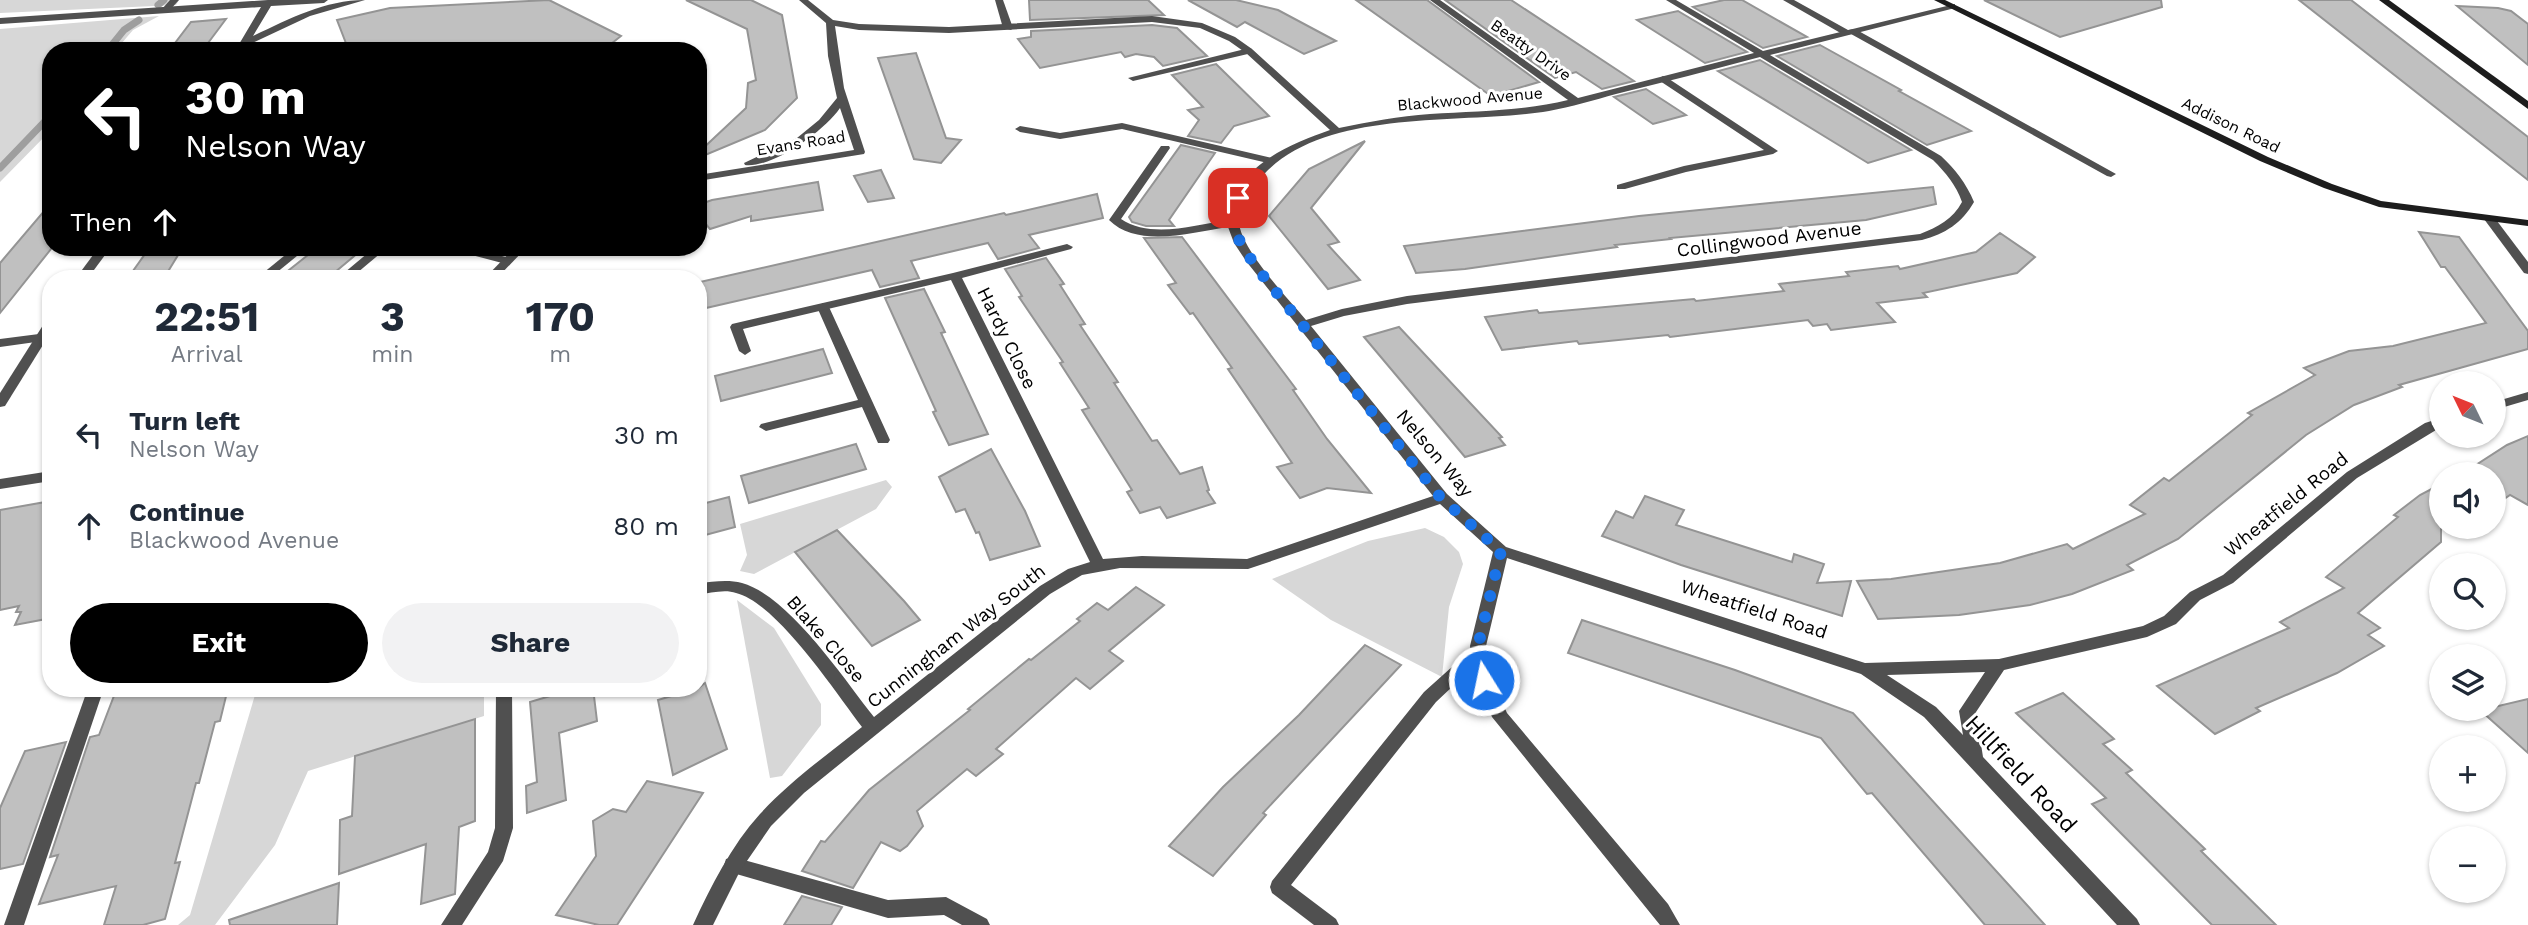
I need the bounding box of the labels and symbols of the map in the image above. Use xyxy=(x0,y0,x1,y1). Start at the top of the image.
street label: Beatty Drive xyxy=(1487,15,1575,85)
street label: Blackwood Avenue xyxy=(1396,83,1544,115)
street label: Addison Road xyxy=(2179,93,2283,157)
street label: Evans Road xyxy=(755,127,847,159)
pin xyxy=(1208,168,1268,228)
street label: Collingwood Avenue xyxy=(1675,216,1863,262)
street label: Hardy Close xyxy=(972,283,1042,393)
north arrow xyxy=(2429,371,2506,448)
street label: Nelson Way xyxy=(1392,405,1478,502)
street label: Wheatfield Road xyxy=(2219,447,2353,561)
street label: Cunningham Way South xyxy=(862,559,1050,713)
street label: Wheatfield Road xyxy=(1678,574,1830,644)
street label: Blake Close xyxy=(782,591,870,687)
position arrow xyxy=(1447,643,1521,717)
street label: Hillfield Road xyxy=(1960,710,2082,838)

